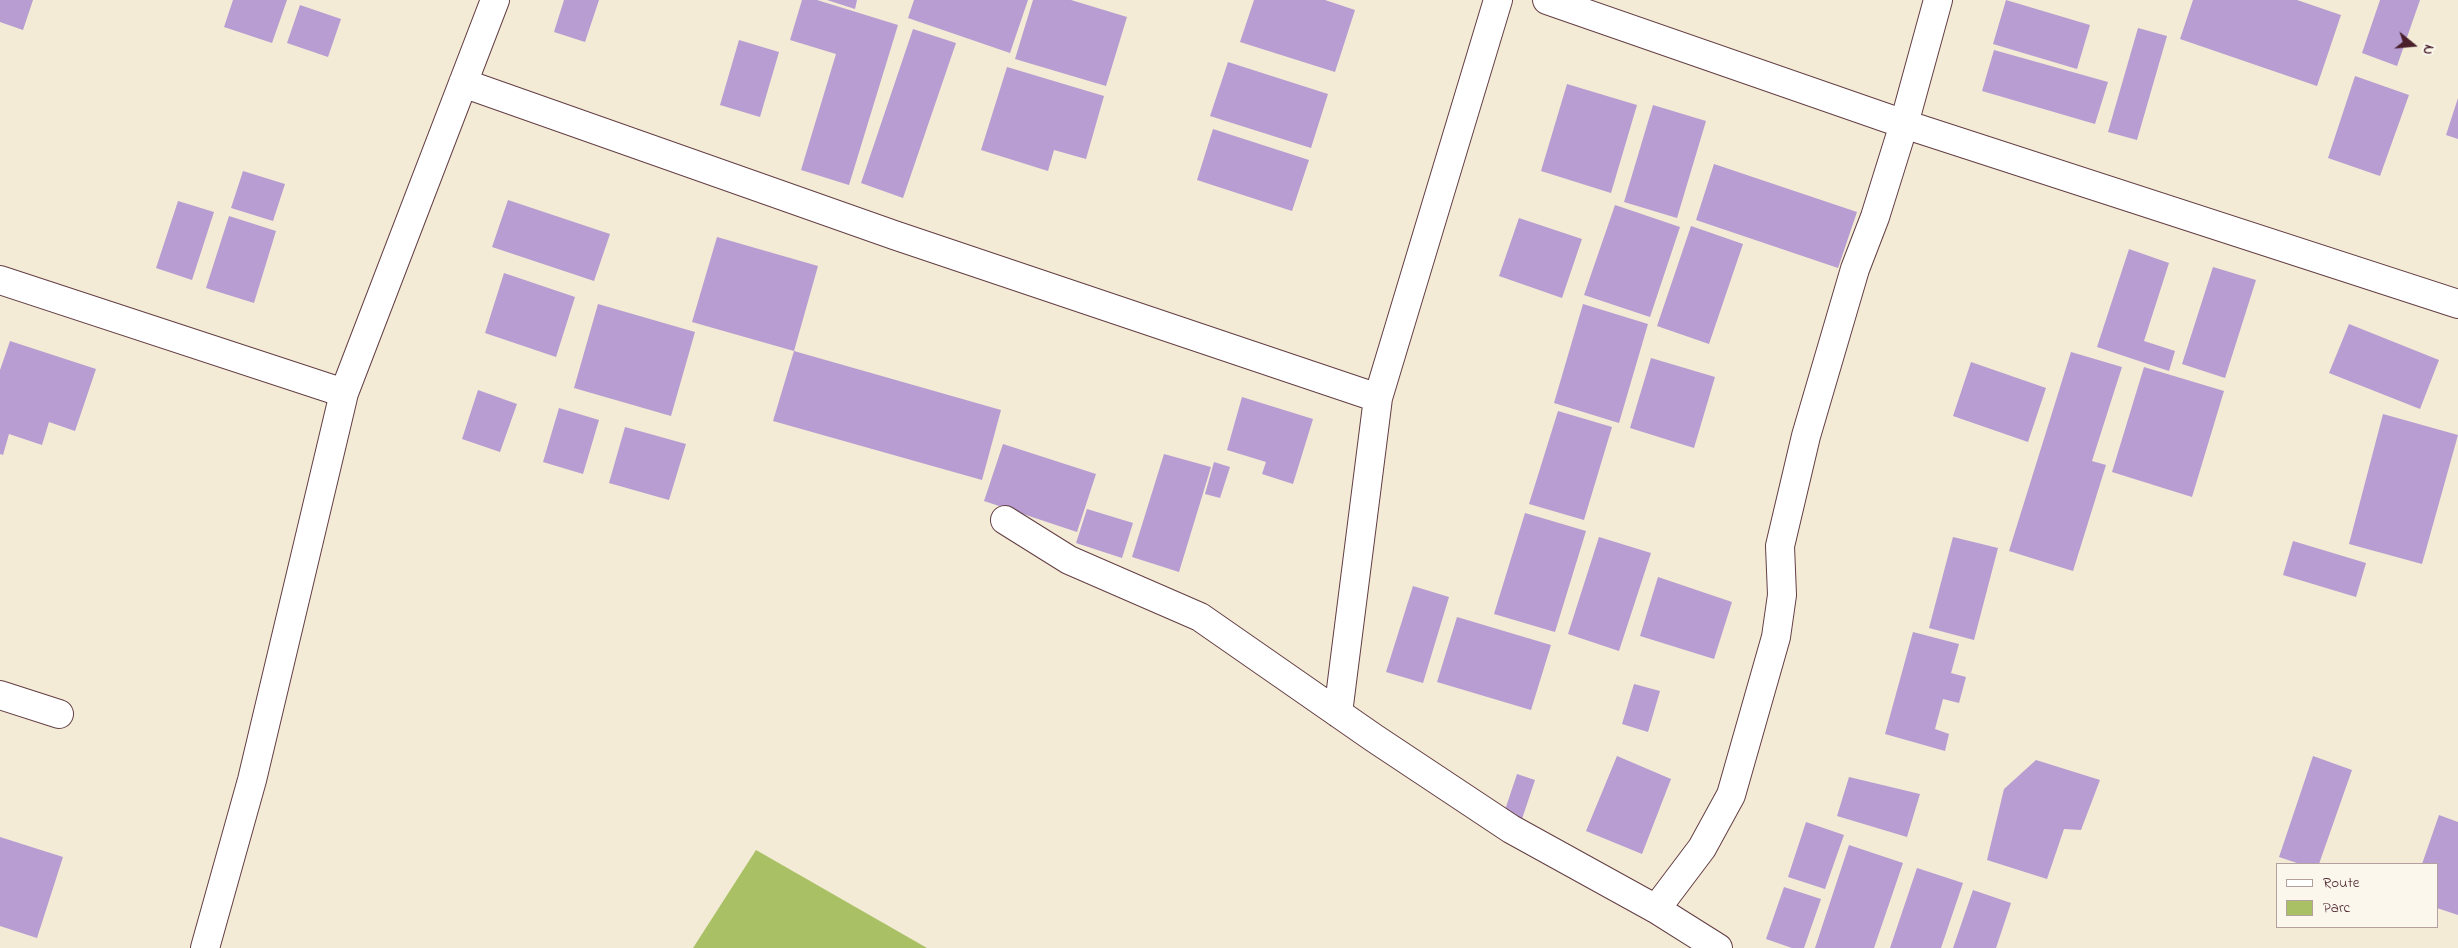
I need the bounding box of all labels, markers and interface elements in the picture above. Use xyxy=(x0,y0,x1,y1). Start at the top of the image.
north arrow xyxy=(2388,20,2438,70)
text: N xyxy=(2416,42,2439,57)
legend xyxy=(2276,863,2438,928)
text: Route xyxy=(2323,872,2359,894)
text: Parc xyxy=(2323,897,2350,919)

